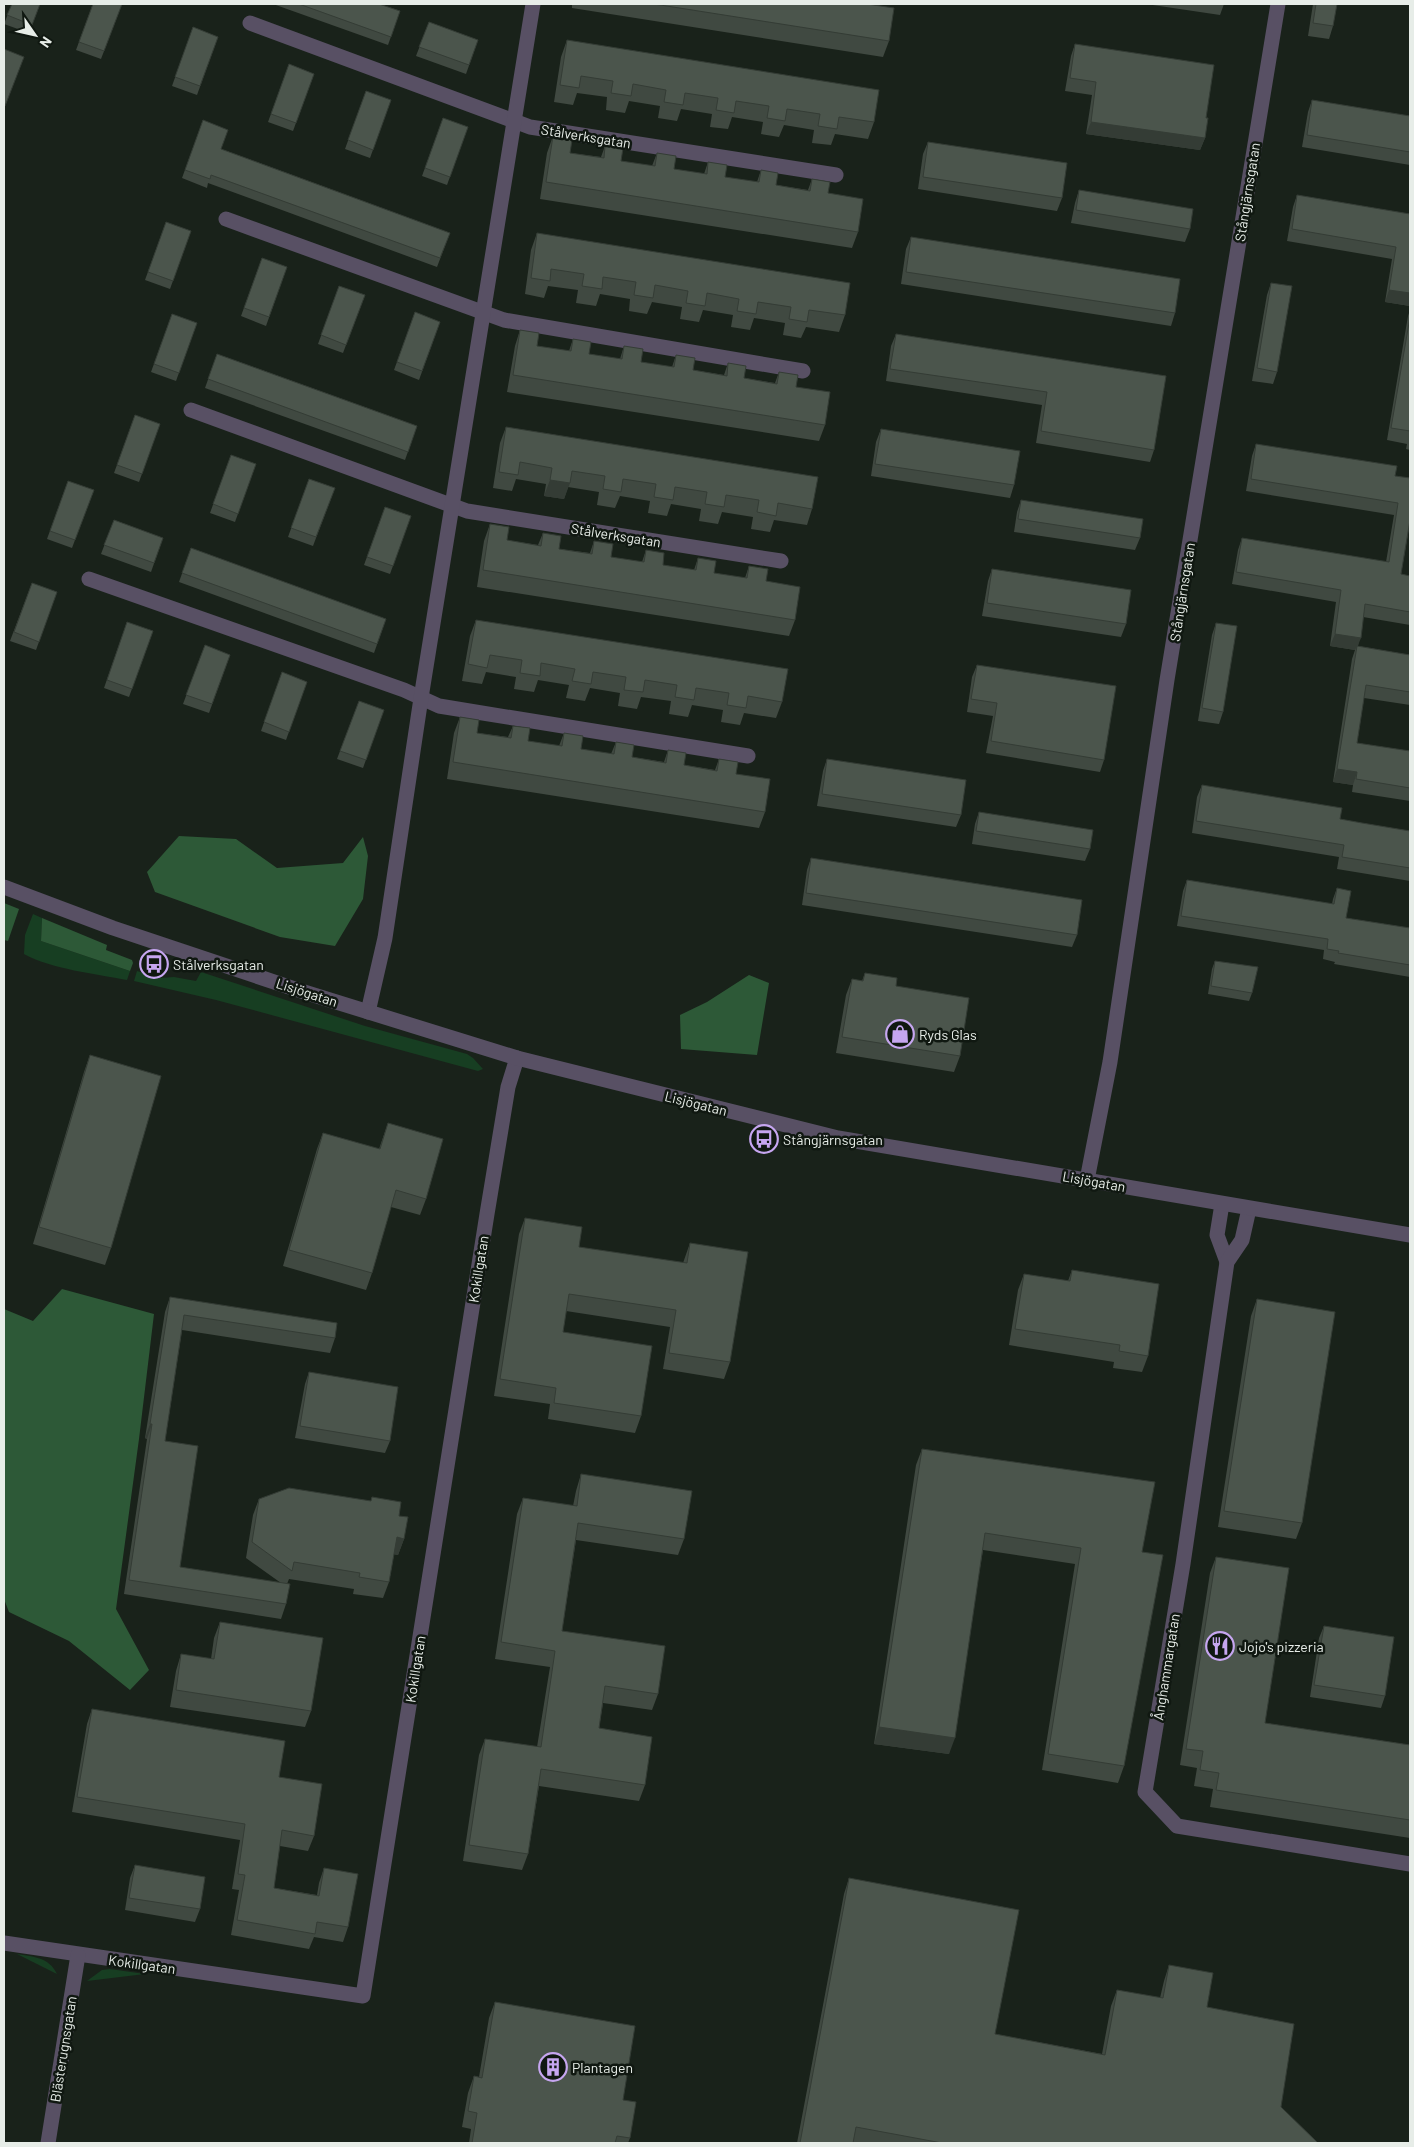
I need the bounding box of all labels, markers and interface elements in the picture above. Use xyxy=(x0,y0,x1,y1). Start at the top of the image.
north arrow xyxy=(10,10,60,60)
text: N xyxy=(37,34,56,51)
street label: Stålverksgatan xyxy=(540,121,632,151)
street label: Stångjärnsgatan xyxy=(1231,141,1263,243)
street label: Stålverksgatan xyxy=(570,520,662,550)
street label: Stångjärnsgatan xyxy=(1166,541,1198,643)
bus stop icon: Stålverksgatan xyxy=(139,949,169,979)
place label: Stålverksgatan xyxy=(173,956,264,973)
street label: Lisjögatan xyxy=(274,974,340,1010)
shop icon: Ryds Glas xyxy=(885,1019,915,1049)
place label: Ryds Glas xyxy=(919,1026,977,1043)
street label: Lisjögatan xyxy=(663,1087,729,1119)
bus stop icon: Stångjärnsgatan xyxy=(749,1124,779,1154)
place label: Stångjärnsgatan xyxy=(783,1131,883,1148)
street label: Lisjögatan xyxy=(1061,1167,1127,1195)
street label: Kokillgatan xyxy=(464,1234,492,1304)
street label: Ånghammargatan xyxy=(1149,1612,1183,1722)
restaurant icon: Jojo's pizzeria xyxy=(1205,1631,1235,1661)
street label: Kokillgatan xyxy=(401,1634,429,1704)
place label: Jojo's pizzeria xyxy=(1239,1638,1324,1655)
street label: Kokillgatan xyxy=(107,1951,177,1977)
street label: Blästerugnsgatan xyxy=(46,1995,80,2103)
building icon: Plantagen xyxy=(538,2052,568,2082)
place label: Plantagen xyxy=(572,2059,633,2076)

